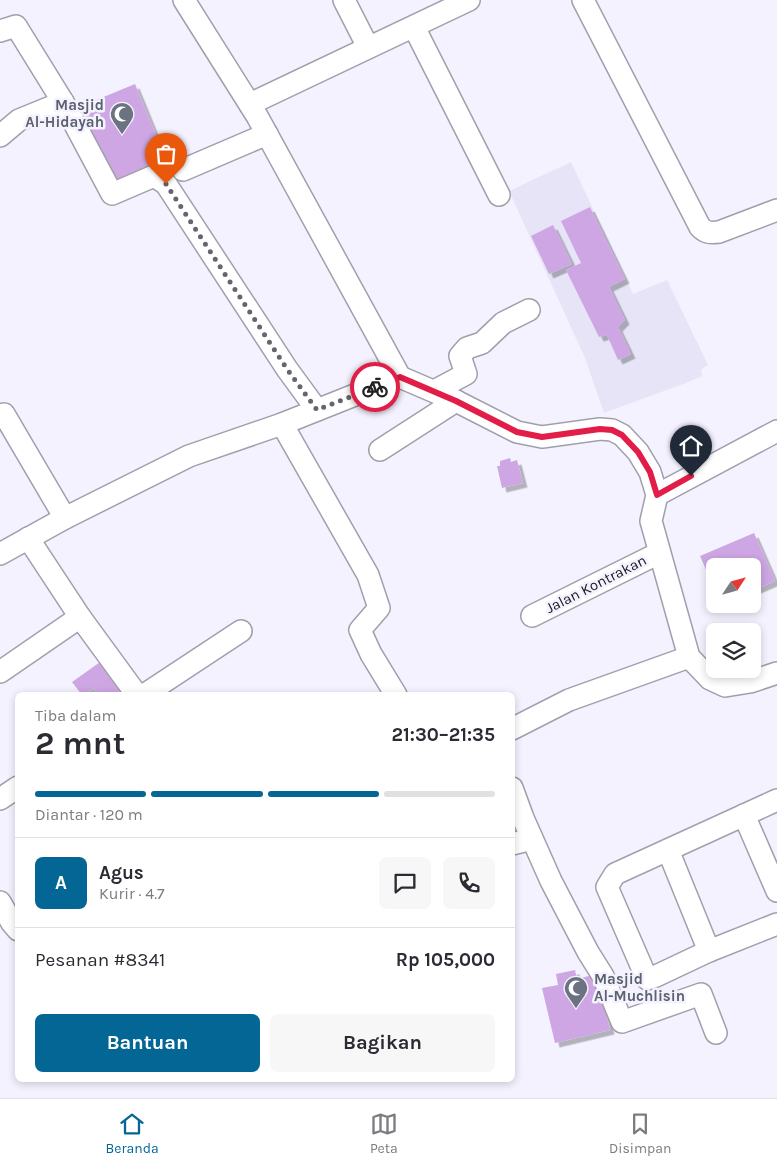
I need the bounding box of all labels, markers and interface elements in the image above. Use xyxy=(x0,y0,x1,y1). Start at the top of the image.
place label: Masjid Al-Hidayah xyxy=(25,96,104,131)
mosque icon: Masjid Al-Hidayah xyxy=(109,101,135,135)
pin xyxy=(145,133,187,184)
icon: bag xyxy=(152,140,180,168)
courier xyxy=(350,362,400,412)
icon: bike xyxy=(361,373,389,401)
pin xyxy=(670,425,712,476)
icon: home xyxy=(677,432,705,460)
street label: Jalan Kontrakan xyxy=(543,551,649,617)
north arrow xyxy=(706,558,761,612)
map controls xyxy=(706,558,761,678)
button: layers xyxy=(706,623,761,678)
text: Tiba dalam xyxy=(35,706,116,725)
text: 21:30–21:35 xyxy=(392,724,495,746)
text: 2 mnt xyxy=(35,725,125,762)
text: Diantar · 120 m xyxy=(35,805,143,824)
button: chat xyxy=(379,857,431,909)
button: phone xyxy=(443,857,495,909)
text: Agus xyxy=(99,862,144,884)
text: A xyxy=(55,872,67,894)
text: Kurir · 4.7 xyxy=(99,884,165,903)
text: Pesanan #8341 xyxy=(35,949,165,971)
text: Rp 105,000 xyxy=(396,949,495,971)
place label: Masjid Al-Muchlisin xyxy=(594,970,685,1005)
mosque icon: Masjid Al-Muchlisin xyxy=(563,975,589,1009)
button: Bantuan xyxy=(35,1014,260,1072)
button: Bagikan xyxy=(270,1014,495,1072)
tab: Beranda xyxy=(106,1110,159,1157)
tab: Peta xyxy=(370,1110,398,1157)
tab: Disimpan xyxy=(609,1110,671,1157)

